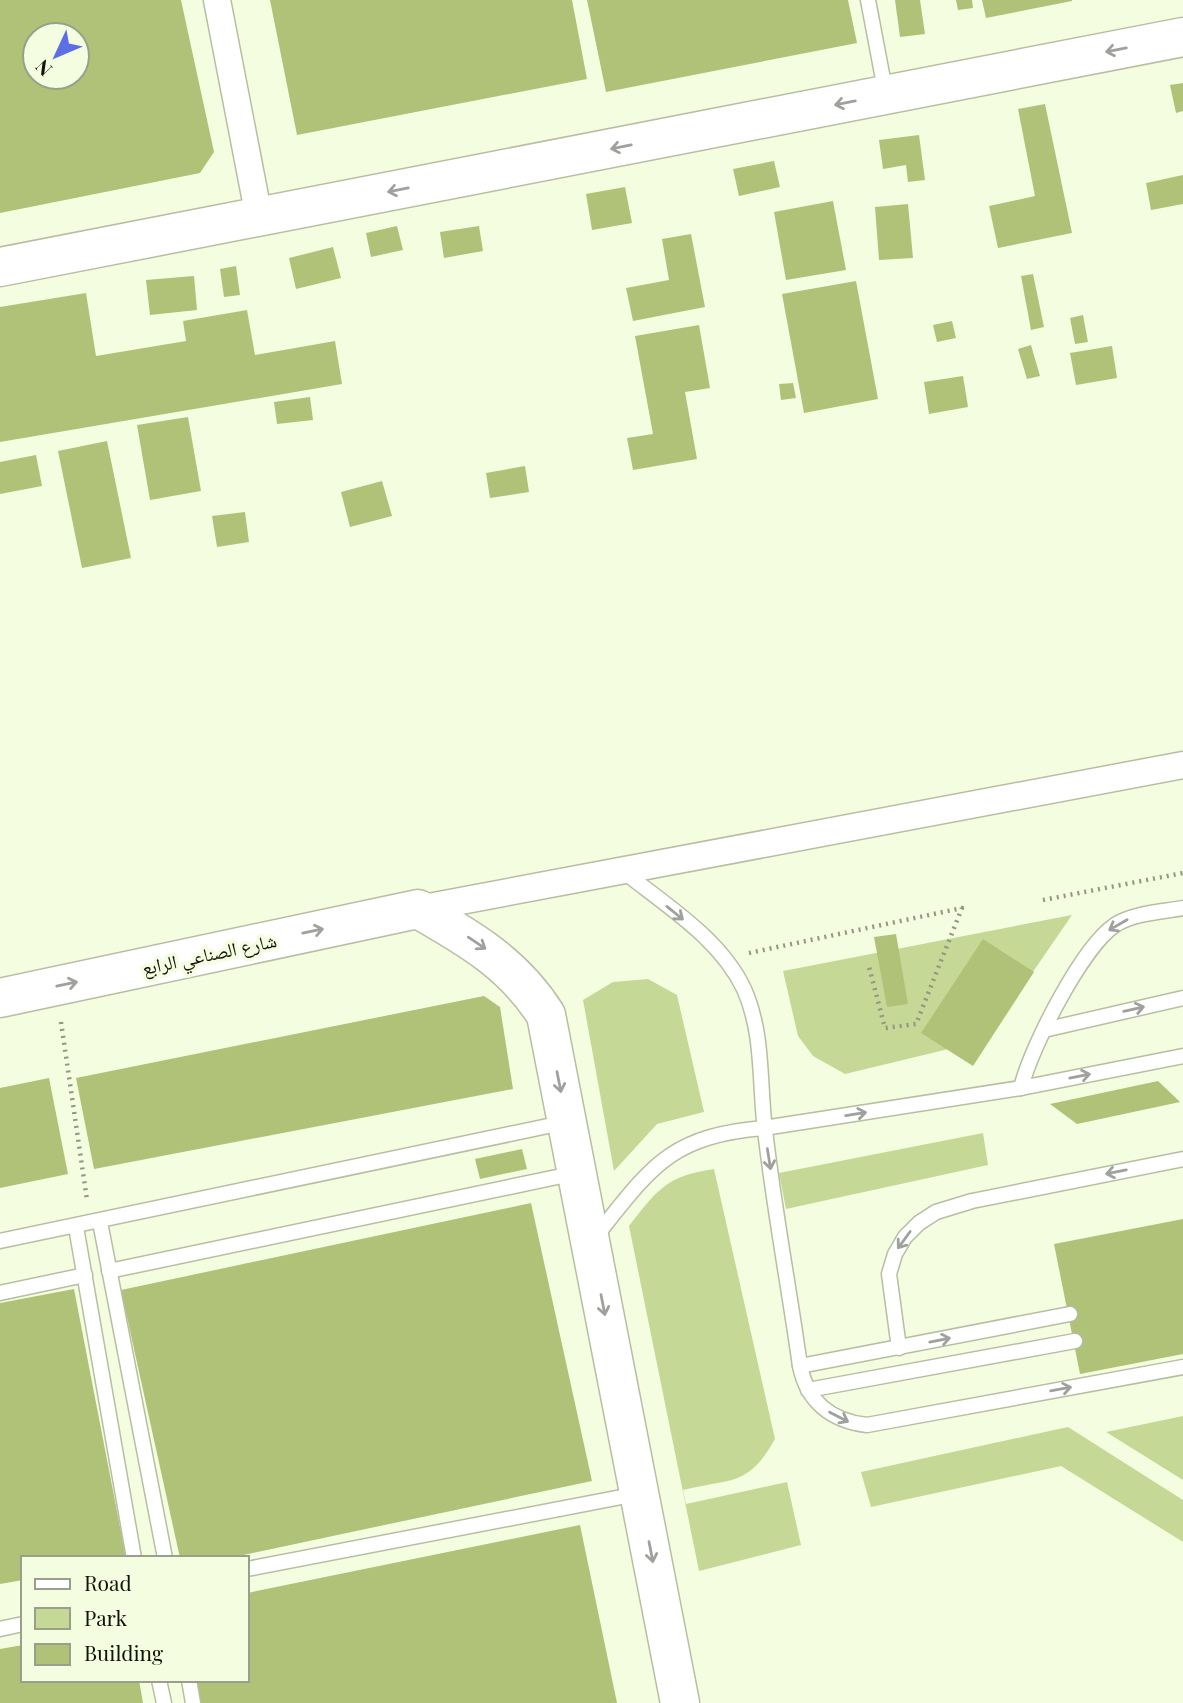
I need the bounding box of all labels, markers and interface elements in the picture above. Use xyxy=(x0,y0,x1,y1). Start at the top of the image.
north arrow xyxy=(21,21,91,91)
one-way arrow xyxy=(1105,44,1128,57)
text: N xyxy=(29,54,57,82)
one-way arrow xyxy=(834,97,857,111)
one-way arrow xyxy=(610,140,633,154)
one-way arrow xyxy=(387,184,410,198)
one-way arrow xyxy=(666,905,684,921)
one-way arrow xyxy=(1108,918,1128,932)
one-way arrow xyxy=(301,924,324,938)
street label: شارع الصناعي الرابع xyxy=(139,926,279,984)
one-way arrow xyxy=(467,936,486,950)
one-way arrow xyxy=(55,977,78,990)
one-way arrow xyxy=(1122,1002,1145,1015)
one-way arrow xyxy=(1068,1069,1091,1082)
one-way arrow xyxy=(553,1070,566,1093)
one-way arrow xyxy=(844,1107,867,1120)
one-way arrow xyxy=(763,1147,776,1170)
one-way arrow xyxy=(1105,1166,1128,1180)
one-way arrow xyxy=(897,1230,911,1249)
one-way arrow xyxy=(596,1293,610,1316)
one-way arrow xyxy=(928,1332,951,1346)
one-way arrow xyxy=(1049,1382,1072,1395)
one-way arrow xyxy=(828,1411,848,1425)
one-way arrow xyxy=(645,1540,658,1563)
legend xyxy=(21,1556,248,1682)
text: Road xyxy=(84,1568,132,1596)
text: Park xyxy=(84,1603,128,1631)
text: Building xyxy=(84,1638,163,1666)

